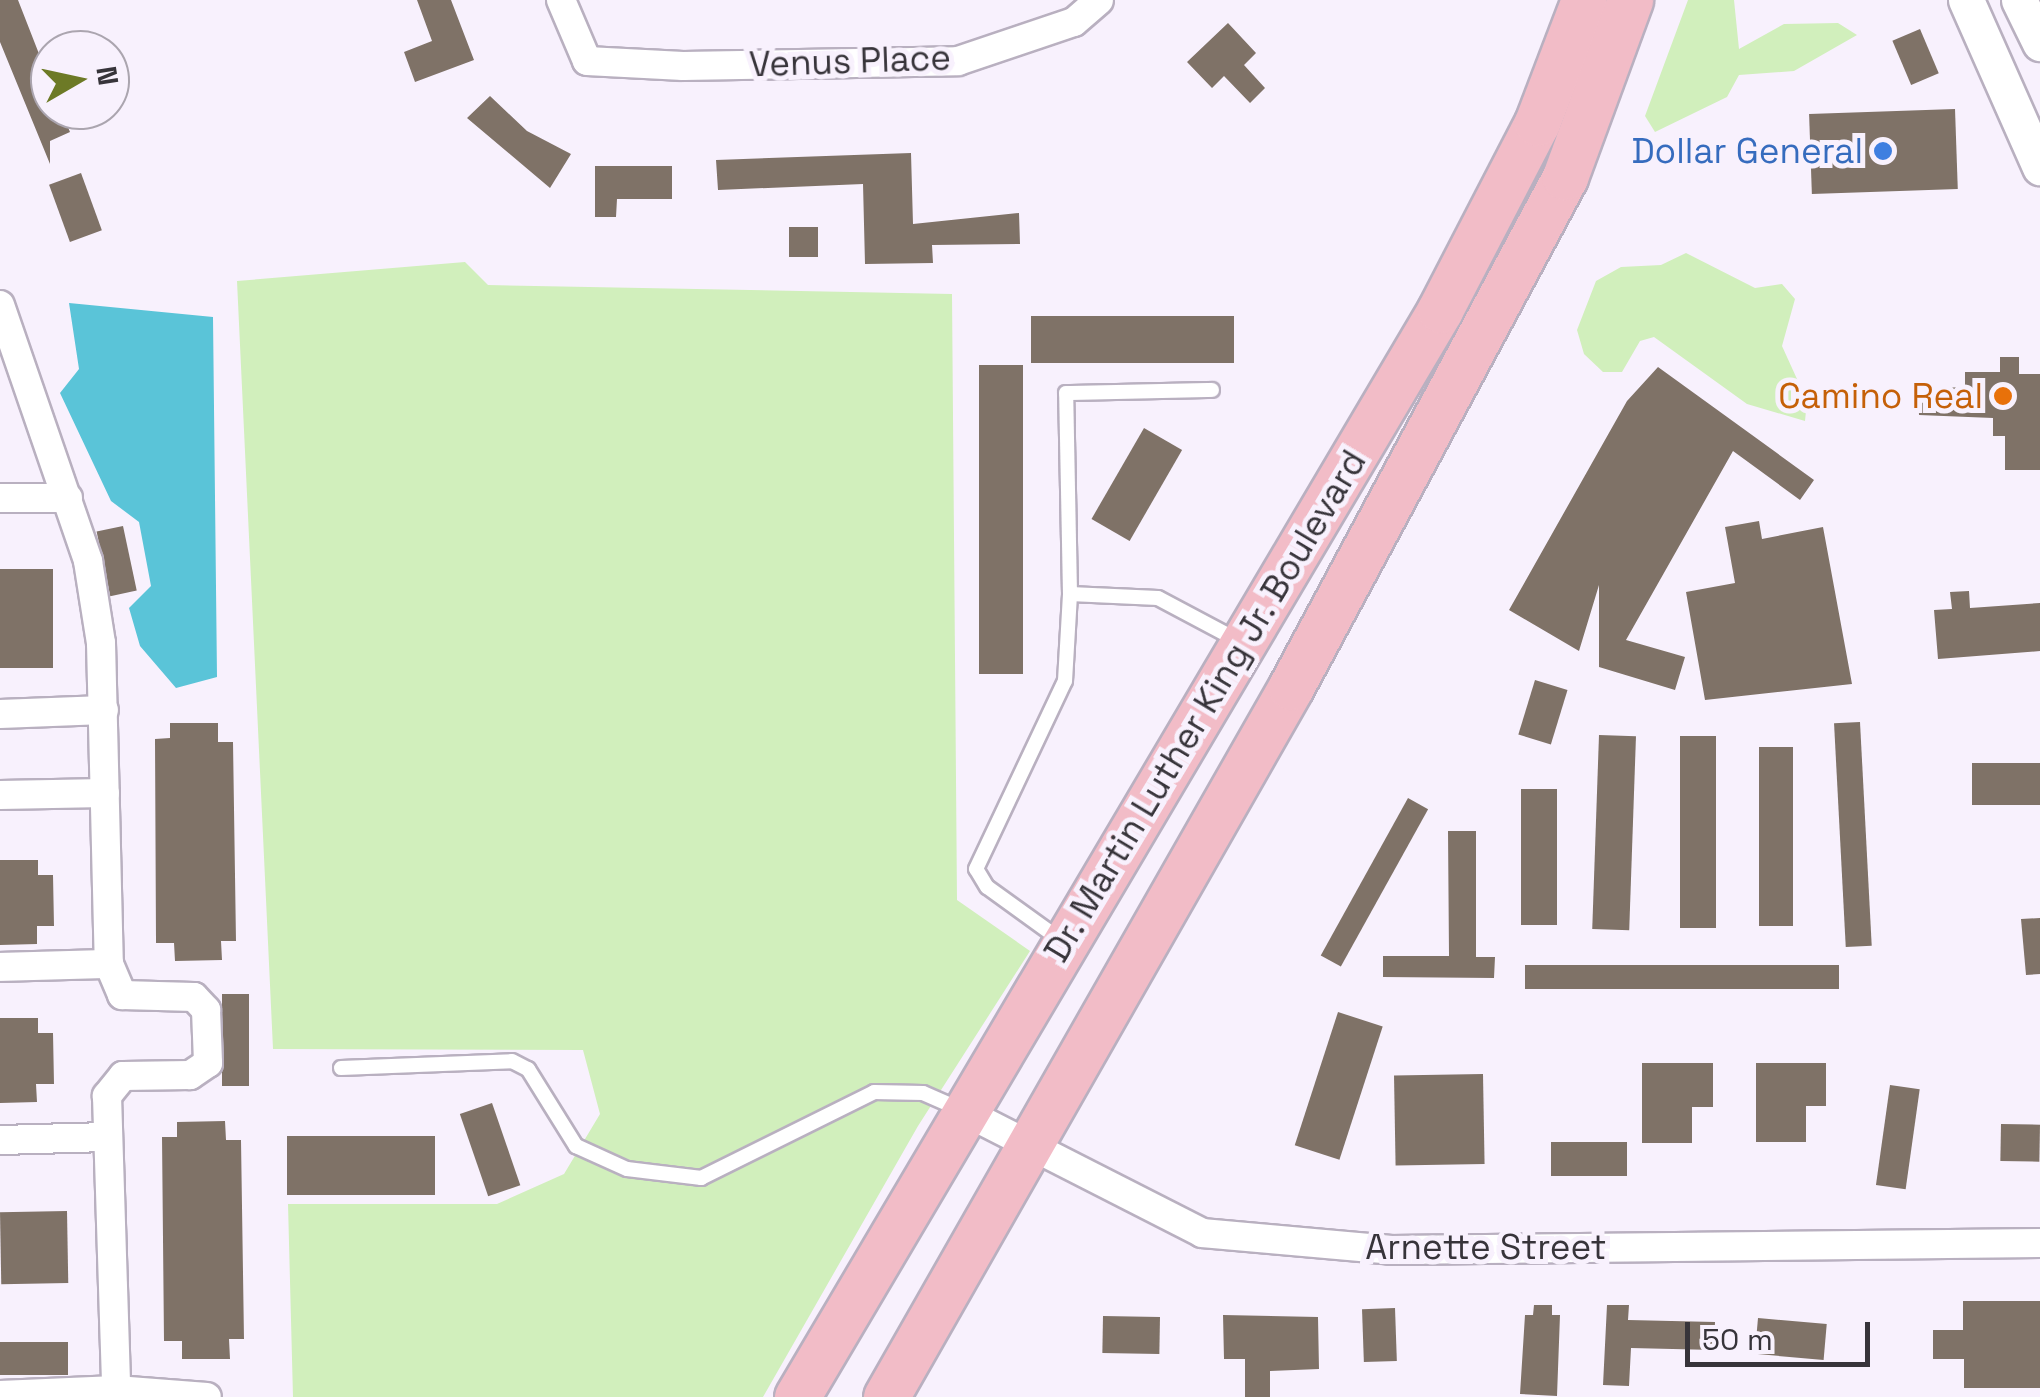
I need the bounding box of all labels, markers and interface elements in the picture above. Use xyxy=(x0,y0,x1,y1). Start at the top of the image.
north arrow xyxy=(30,30,130,130)
street label: Venus Place xyxy=(748,36,952,86)
text: N xyxy=(88,64,127,88)
place label: Dollar General xyxy=(1631,130,1863,172)
marker: Dollar General xyxy=(1872,140,1894,162)
place label: Camino Real xyxy=(1778,375,1983,417)
marker: Camino Real xyxy=(1992,385,2014,407)
street label: Dr. Martin Luther King Jr. Boulevard xyxy=(1035,442,1375,970)
street label: Arnette Street xyxy=(1365,1226,1607,1268)
scale bar xyxy=(1690,1302,1875,1364)
text: 50 m xyxy=(1702,1320,1773,1359)

